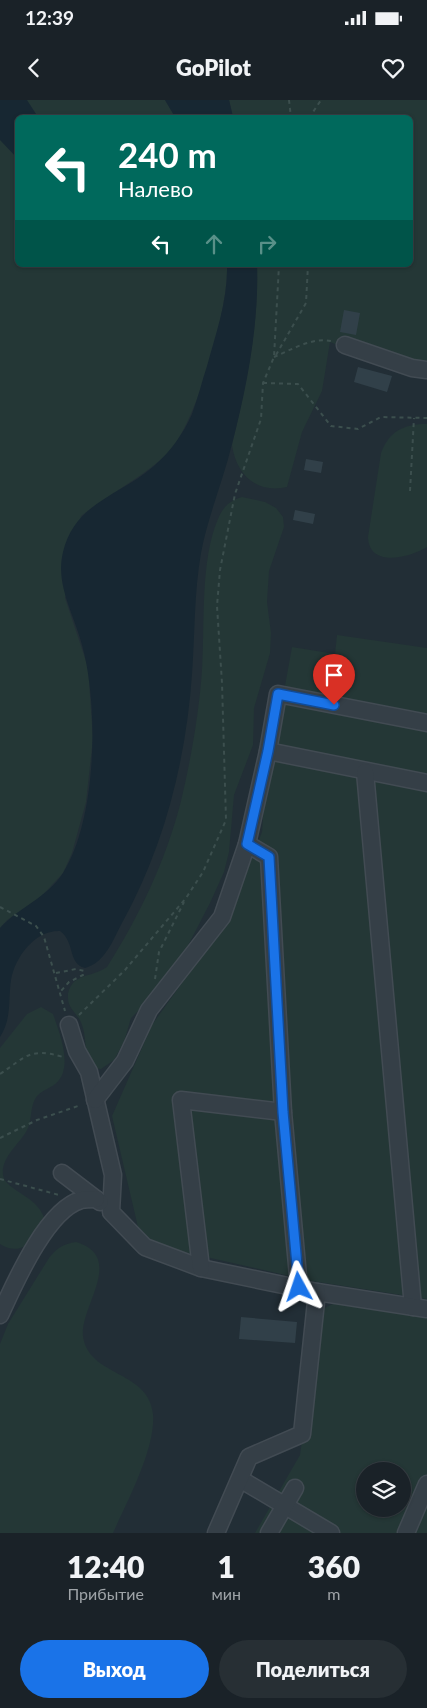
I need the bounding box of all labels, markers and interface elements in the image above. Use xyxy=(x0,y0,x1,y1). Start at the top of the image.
text: 12:39 xyxy=(25,6,74,29)
icon: back xyxy=(20,54,48,82)
text: GoPilot xyxy=(176,54,251,81)
icon: heart xyxy=(379,54,407,82)
text: 240 m xyxy=(118,133,217,175)
icon: left xyxy=(35,135,100,200)
text: Налево xyxy=(118,175,193,202)
icon: left xyxy=(147,230,175,258)
icon: ahead xyxy=(200,230,228,258)
icon: right xyxy=(253,230,281,258)
pin xyxy=(313,654,355,705)
icon: arrive xyxy=(320,661,348,689)
position arrow xyxy=(272,1260,324,1312)
map controls xyxy=(356,1462,411,1517)
button: layers xyxy=(356,1462,411,1517)
text: 12:40 xyxy=(67,1548,144,1584)
text: 1 xyxy=(217,1548,235,1584)
text: 360 xyxy=(308,1548,360,1584)
text: Прибытие xyxy=(67,1584,144,1603)
text: мин xyxy=(211,1584,241,1603)
text: m xyxy=(327,1584,341,1603)
button: Выход xyxy=(20,1640,209,1698)
button: Поделиться xyxy=(219,1640,407,1698)

